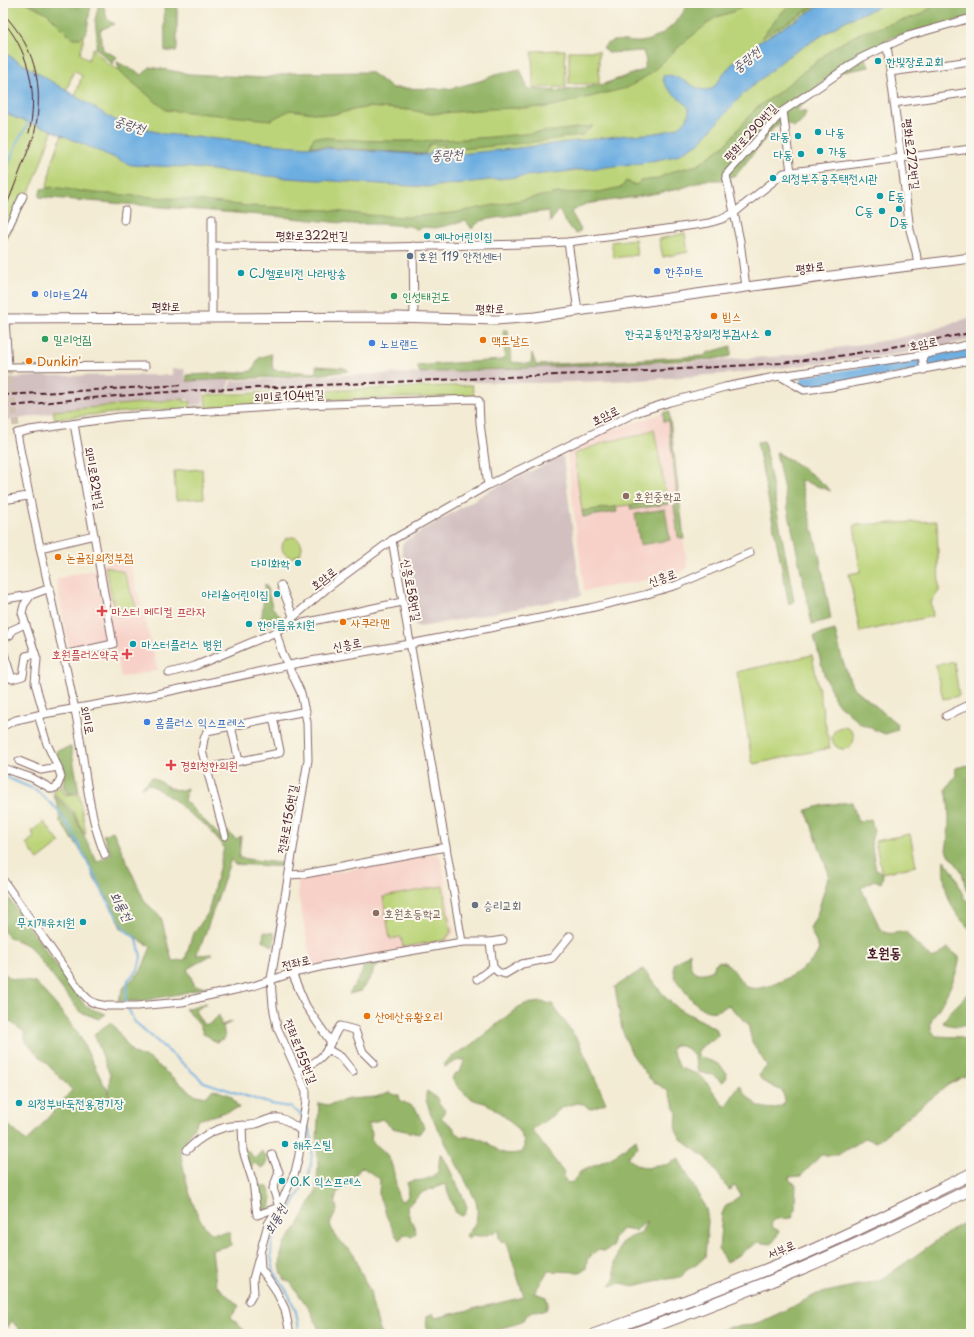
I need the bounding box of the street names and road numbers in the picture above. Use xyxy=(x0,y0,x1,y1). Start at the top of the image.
street label: 평화로290번길 xyxy=(719,99,781,165)
street label: 평화로272번길 xyxy=(899,117,925,191)
street label: 평화로322번길 xyxy=(276,226,349,244)
street label: 평화로 xyxy=(795,256,825,278)
street label: 평화로 xyxy=(152,297,180,315)
street label: 평화로 xyxy=(475,299,505,317)
street label: 호암로 xyxy=(907,332,939,354)
street label: 외미로104번길 xyxy=(253,384,325,406)
street label: 호암로 xyxy=(588,401,622,429)
street label: 외미로82번길 xyxy=(81,445,109,511)
street label: 신흥로58번길 xyxy=(398,557,426,623)
street label: 호암로 xyxy=(306,562,340,594)
street label: 신흥로 xyxy=(645,564,679,590)
street label: 신흥로 xyxy=(331,633,363,655)
street label: 외미로 xyxy=(76,704,100,736)
street label: 전좌로156번길 xyxy=(272,783,302,855)
street label: 전좌로 xyxy=(280,950,312,974)
street label: 전좌로155번길 xyxy=(280,1016,322,1087)
street label: 서부로 xyxy=(764,1235,798,1263)

